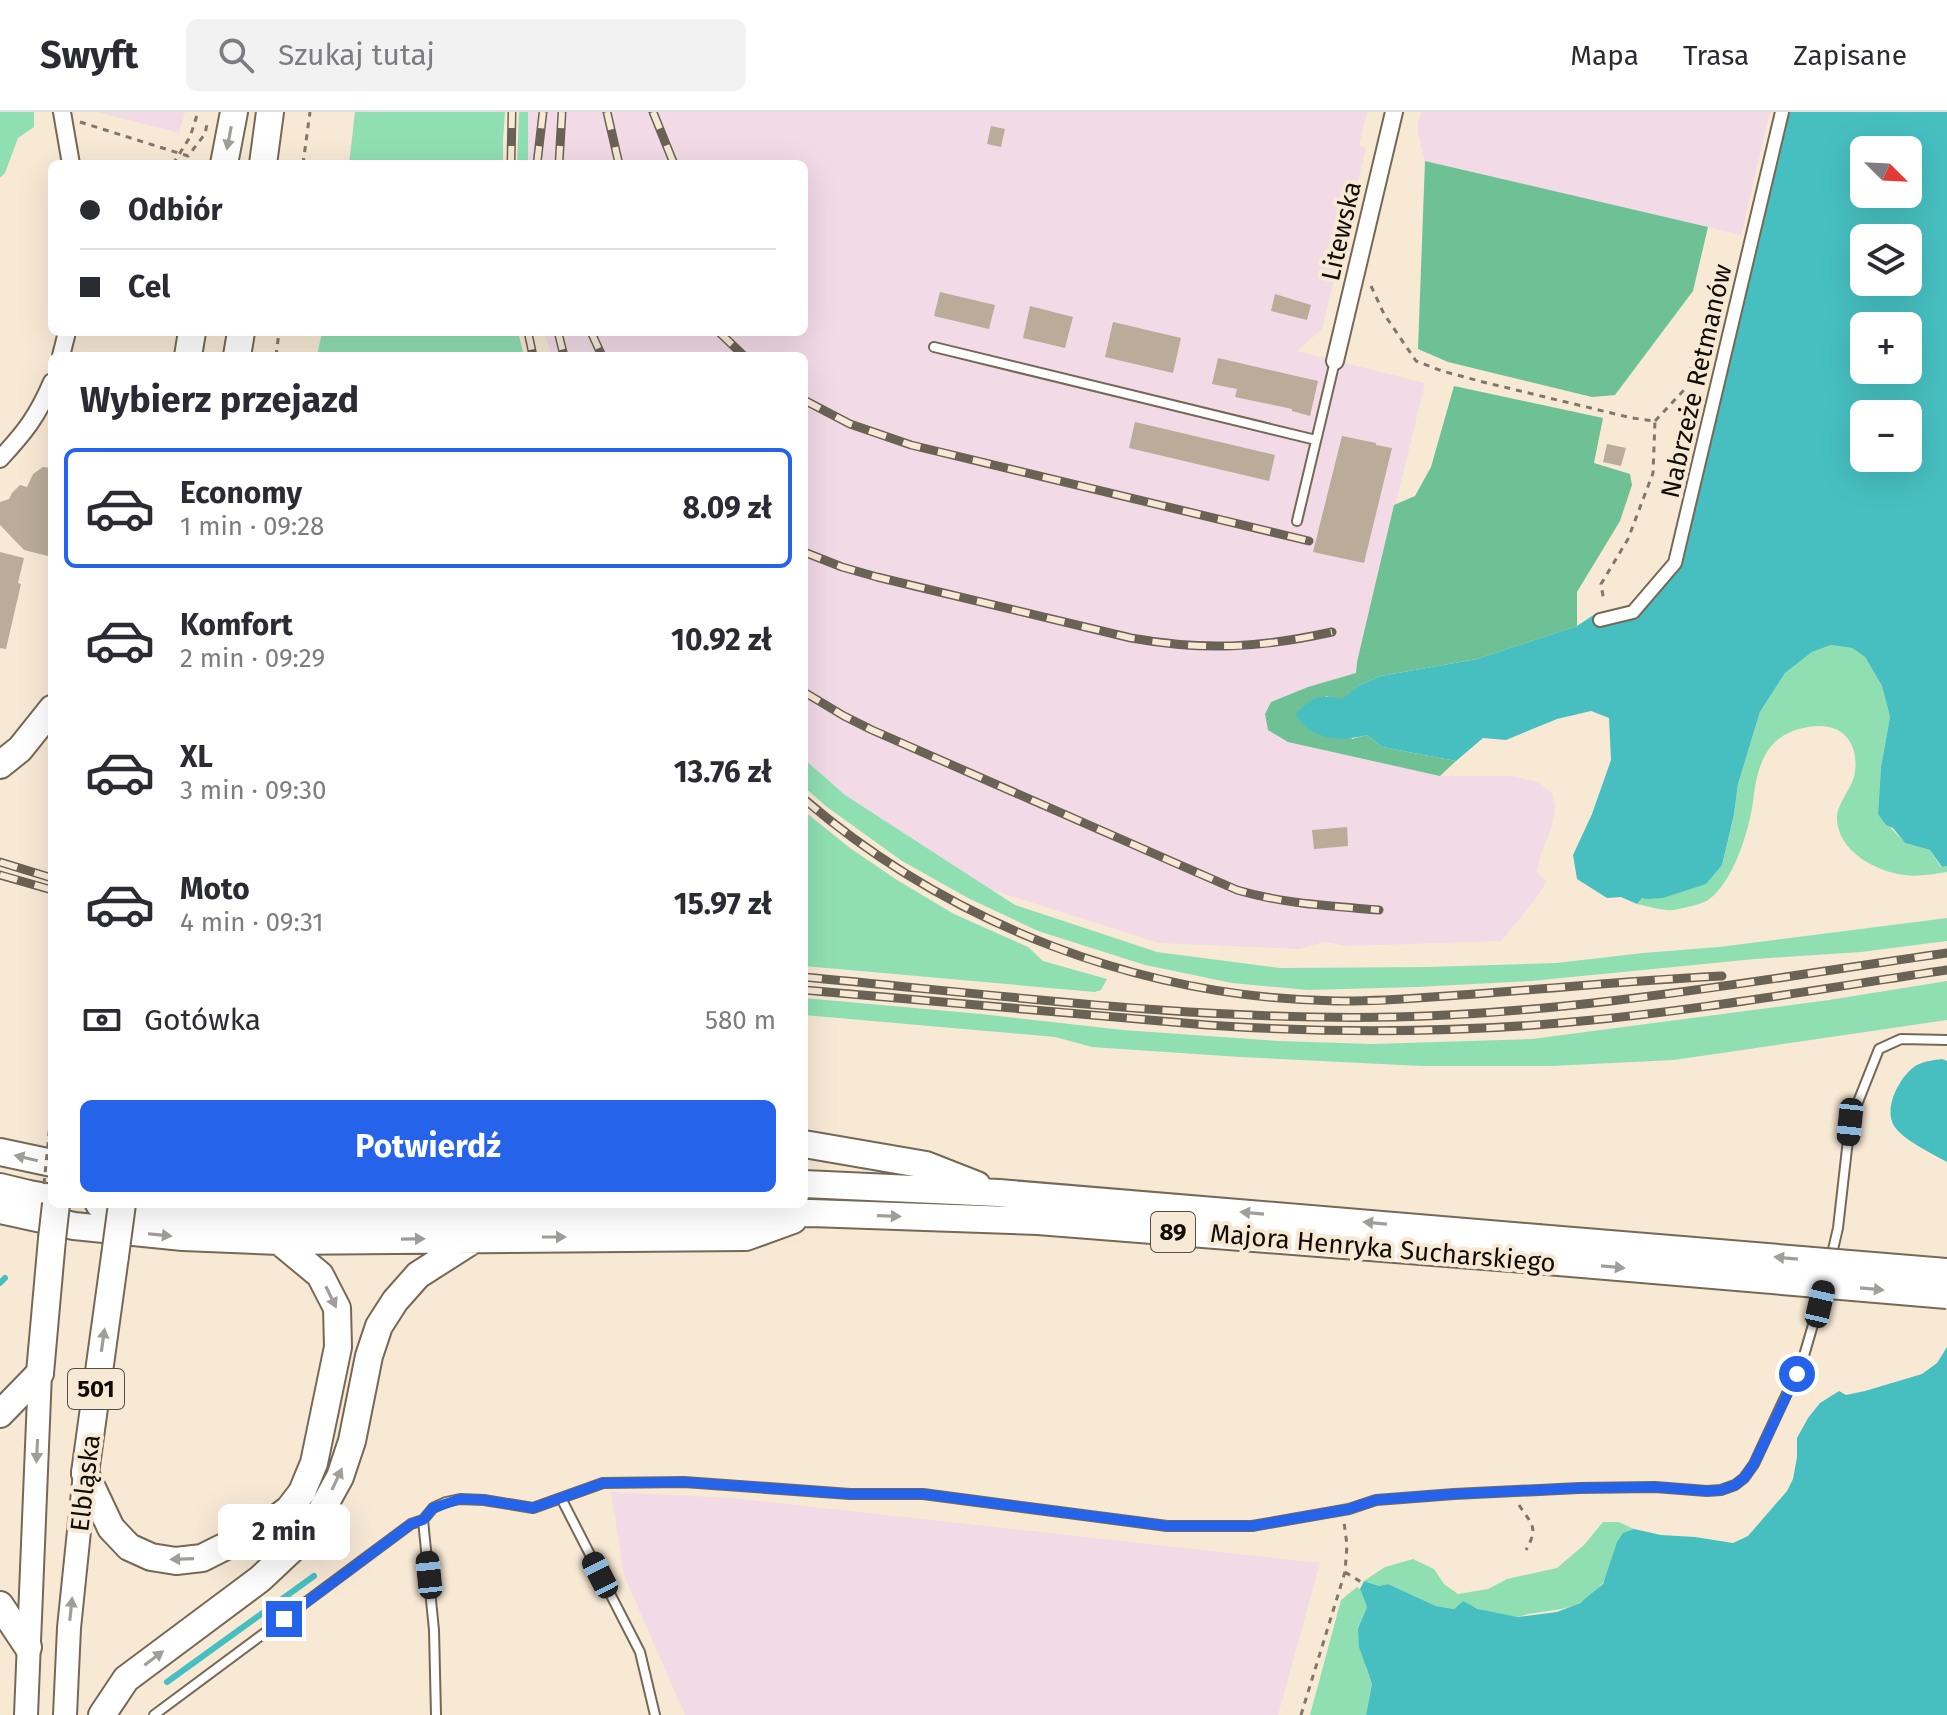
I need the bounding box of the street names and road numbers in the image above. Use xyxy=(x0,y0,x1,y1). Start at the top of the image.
street label: Litewska xyxy=(1315,178,1368,284)
street label: Nabrzeże Retmanów xyxy=(1655,261,1739,501)
road number: 89 xyxy=(1151,1212,1195,1252)
street label: Majora Henryka Sucharskiego xyxy=(1209,1218,1557,1279)
road number: 501 xyxy=(68,1369,124,1409)
street label: Elbląska xyxy=(64,1433,107,1533)

